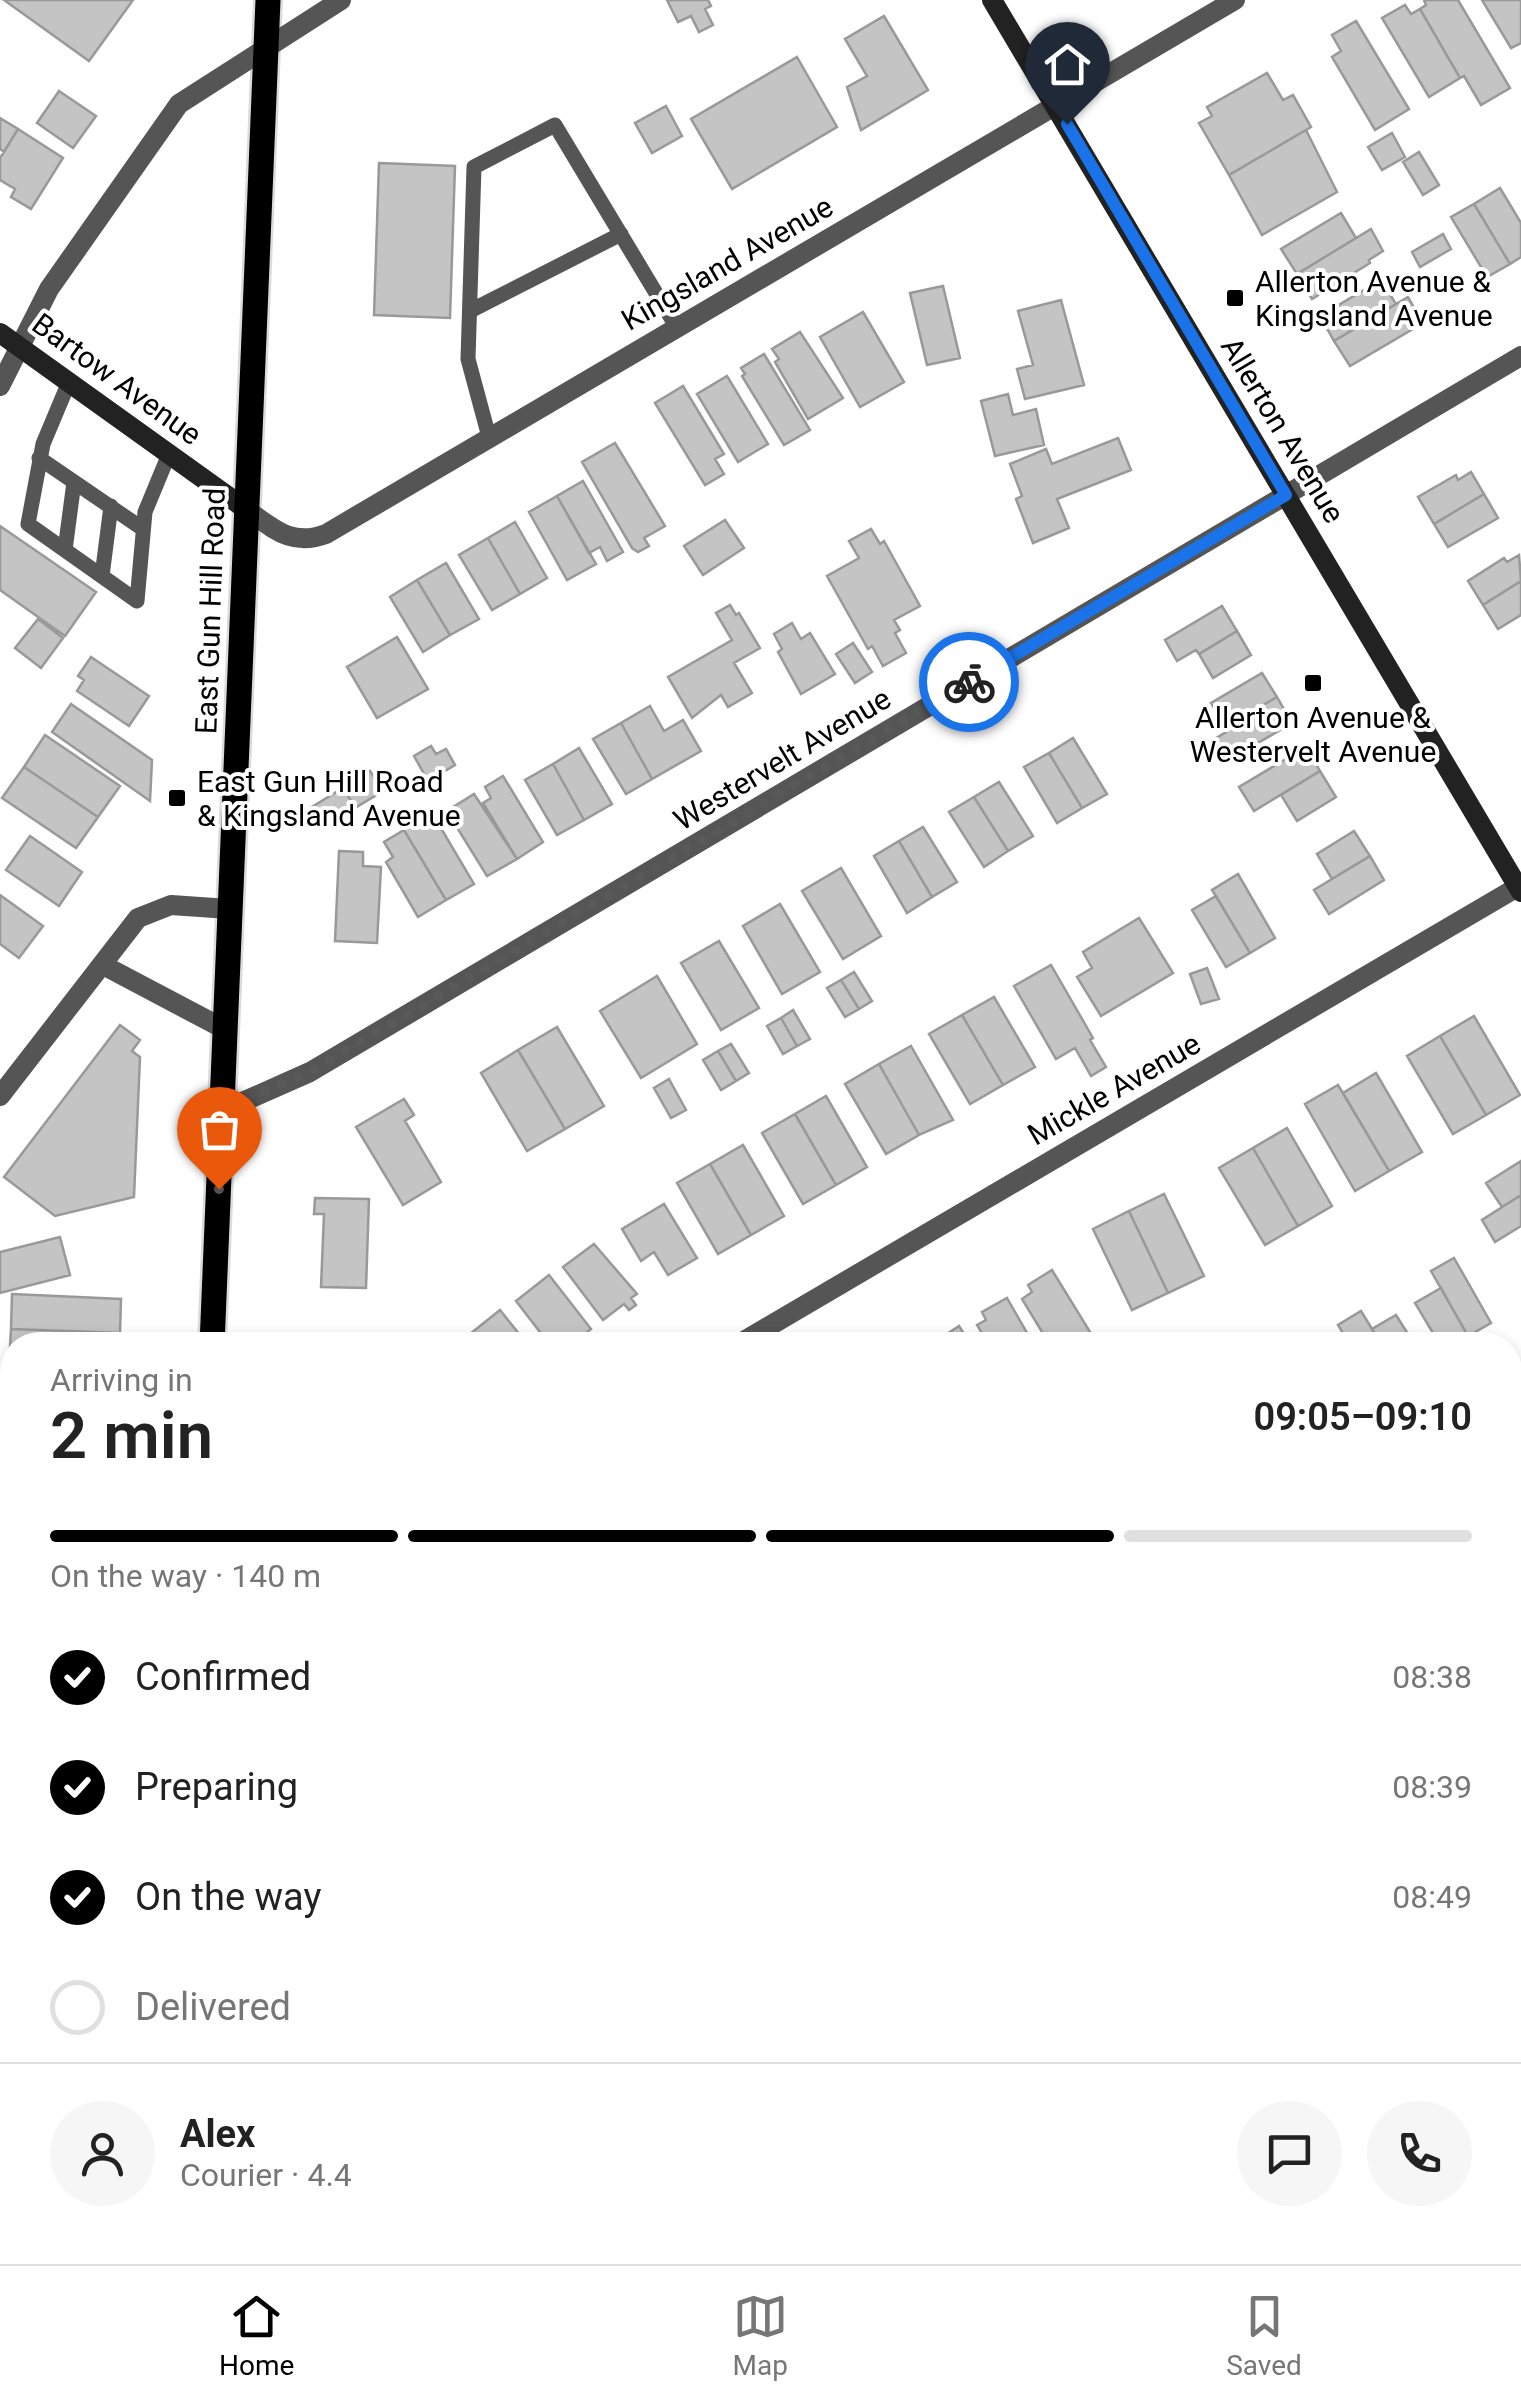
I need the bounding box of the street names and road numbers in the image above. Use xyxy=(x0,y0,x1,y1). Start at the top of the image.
street label: Kingsland Avenue xyxy=(615,188,839,338)
street label: Bartow Avenue xyxy=(26,306,208,452)
street label: Allerton Avenue xyxy=(1214,331,1352,529)
street label: East Gun Hill Road xyxy=(188,487,232,735)
street label: Westervelt Avenue xyxy=(667,680,897,838)
street label: Mickle Avenue xyxy=(1022,1026,1206,1152)

